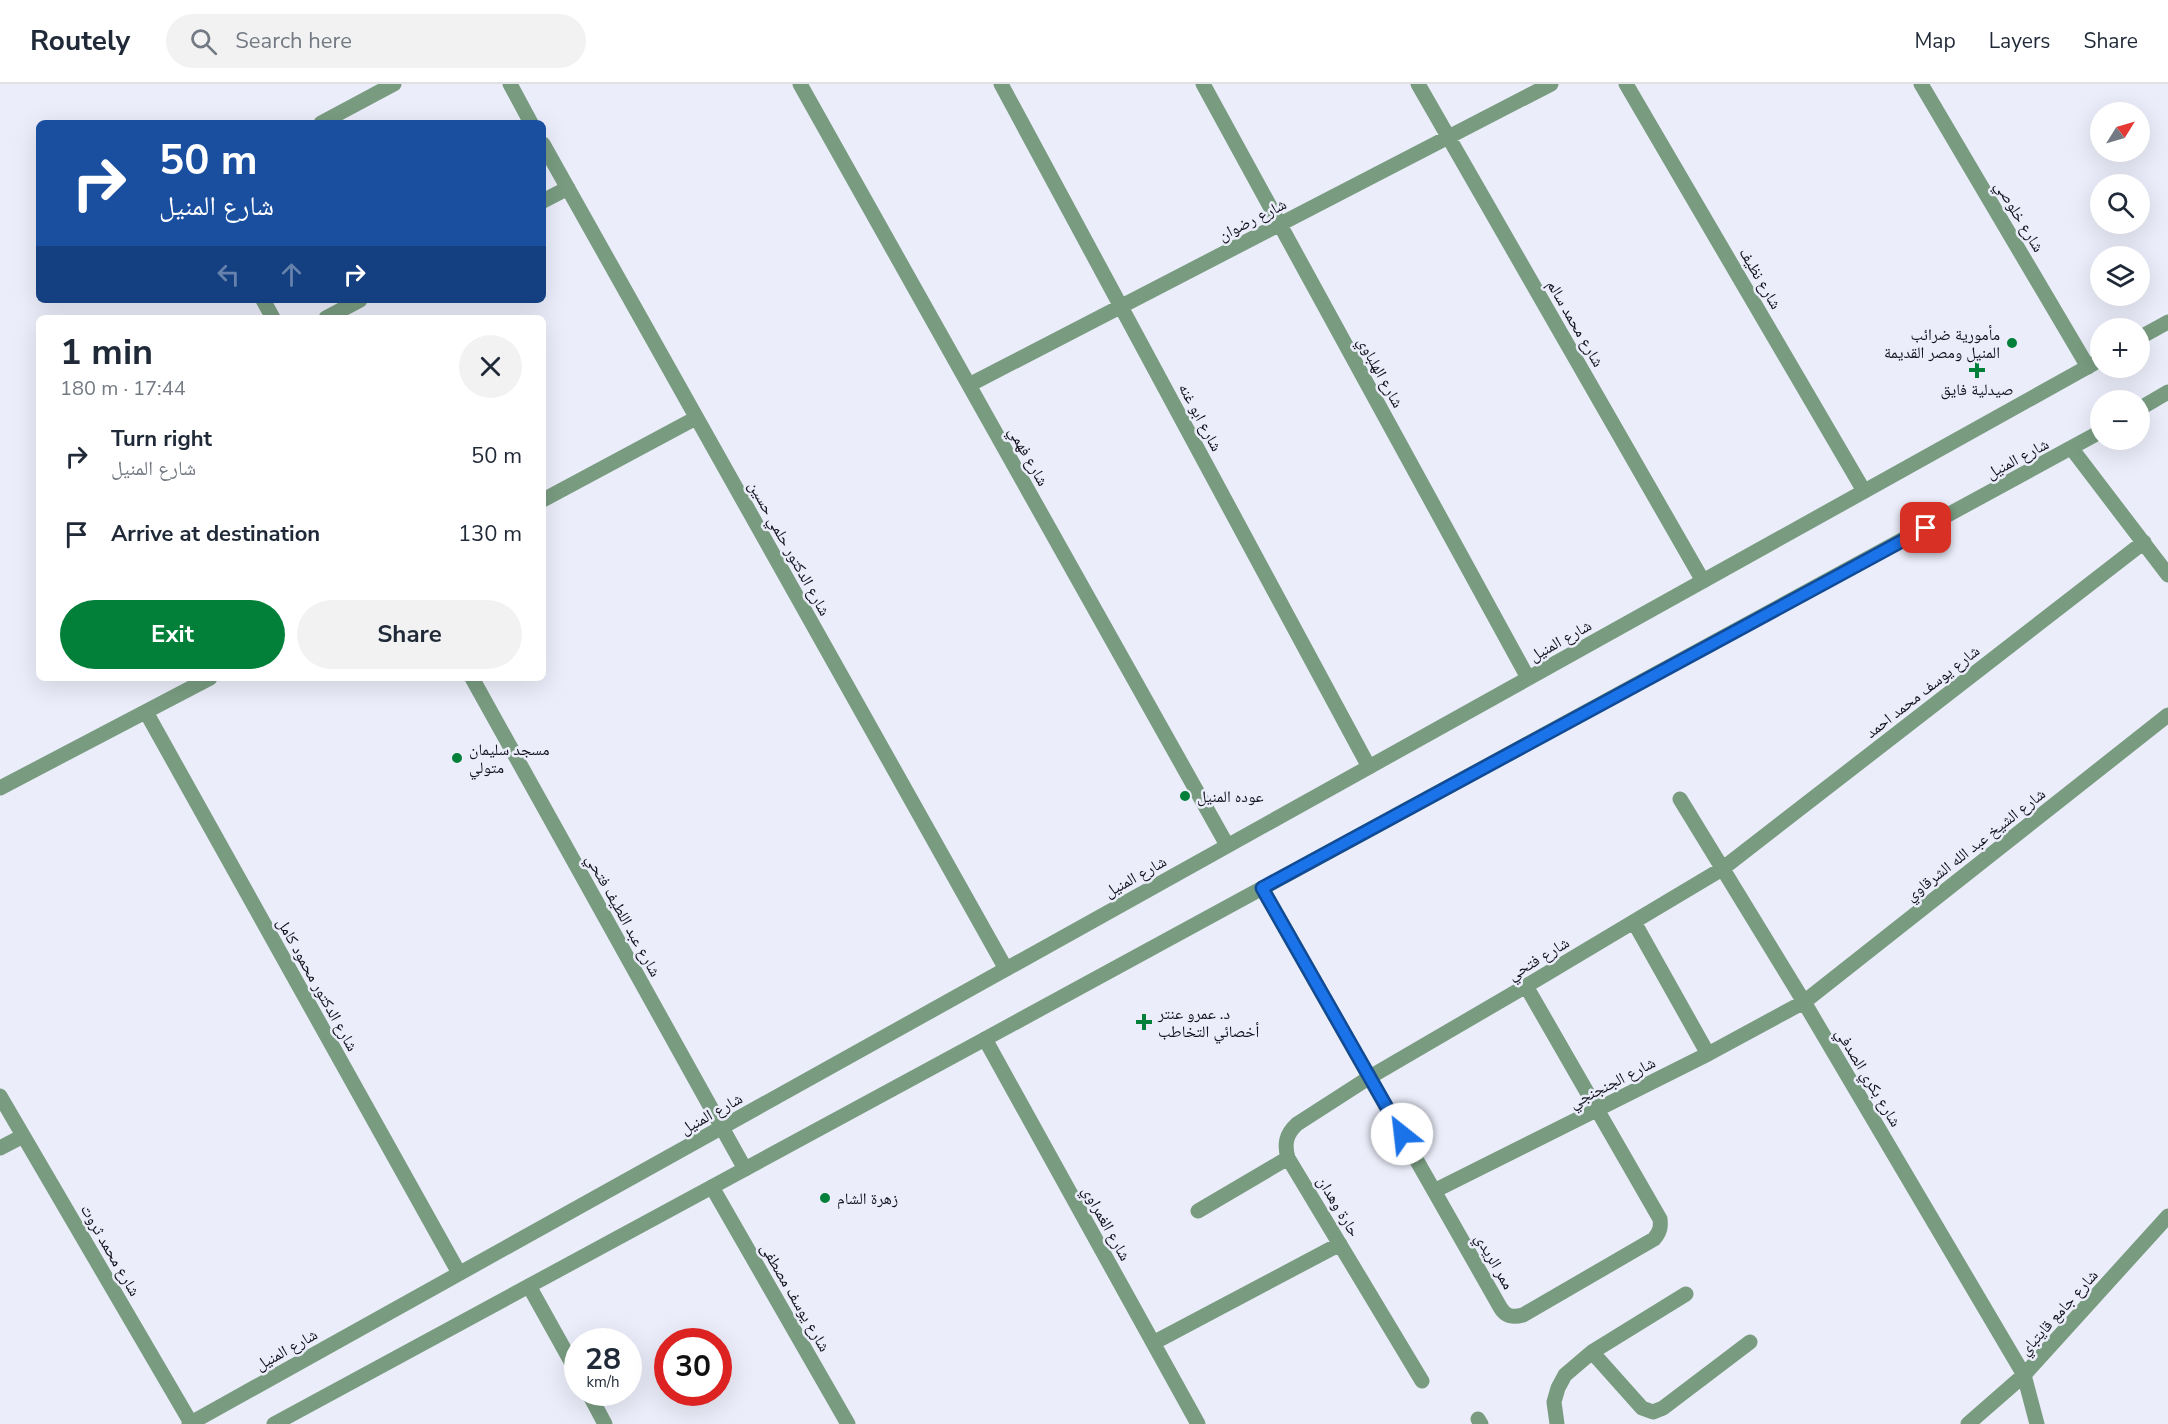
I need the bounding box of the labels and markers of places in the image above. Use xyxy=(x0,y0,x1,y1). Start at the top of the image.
place label: مأمورية ضرائب المنيل ومصر القديمة xyxy=(1884,324,2000,364)
marker: مأمورية ضرائب المنيل ومصر القديمة xyxy=(2005,336,2019,350)
marker: صيدلية فايق xyxy=(1970,363,1984,377)
place label: صيدلية فايق xyxy=(1941,379,2013,401)
pin xyxy=(1900,502,1951,553)
place label: مسجد سليمان متولي xyxy=(469,739,550,780)
marker: مسجد سليمان متولي xyxy=(450,751,464,765)
place label: عوده المنيل xyxy=(1197,786,1264,808)
marker: عوده المنيل xyxy=(1178,789,1192,803)
place label: د. عمرو عنتر أخصائي التخاطب xyxy=(1157,1003,1259,1044)
marker: د. عمرو عنتر أخصائي التخاطب xyxy=(1135,1013,1153,1031)
place label: زهرة الشام xyxy=(837,1188,898,1210)
marker: زهرة الشام xyxy=(818,1191,832,1205)

